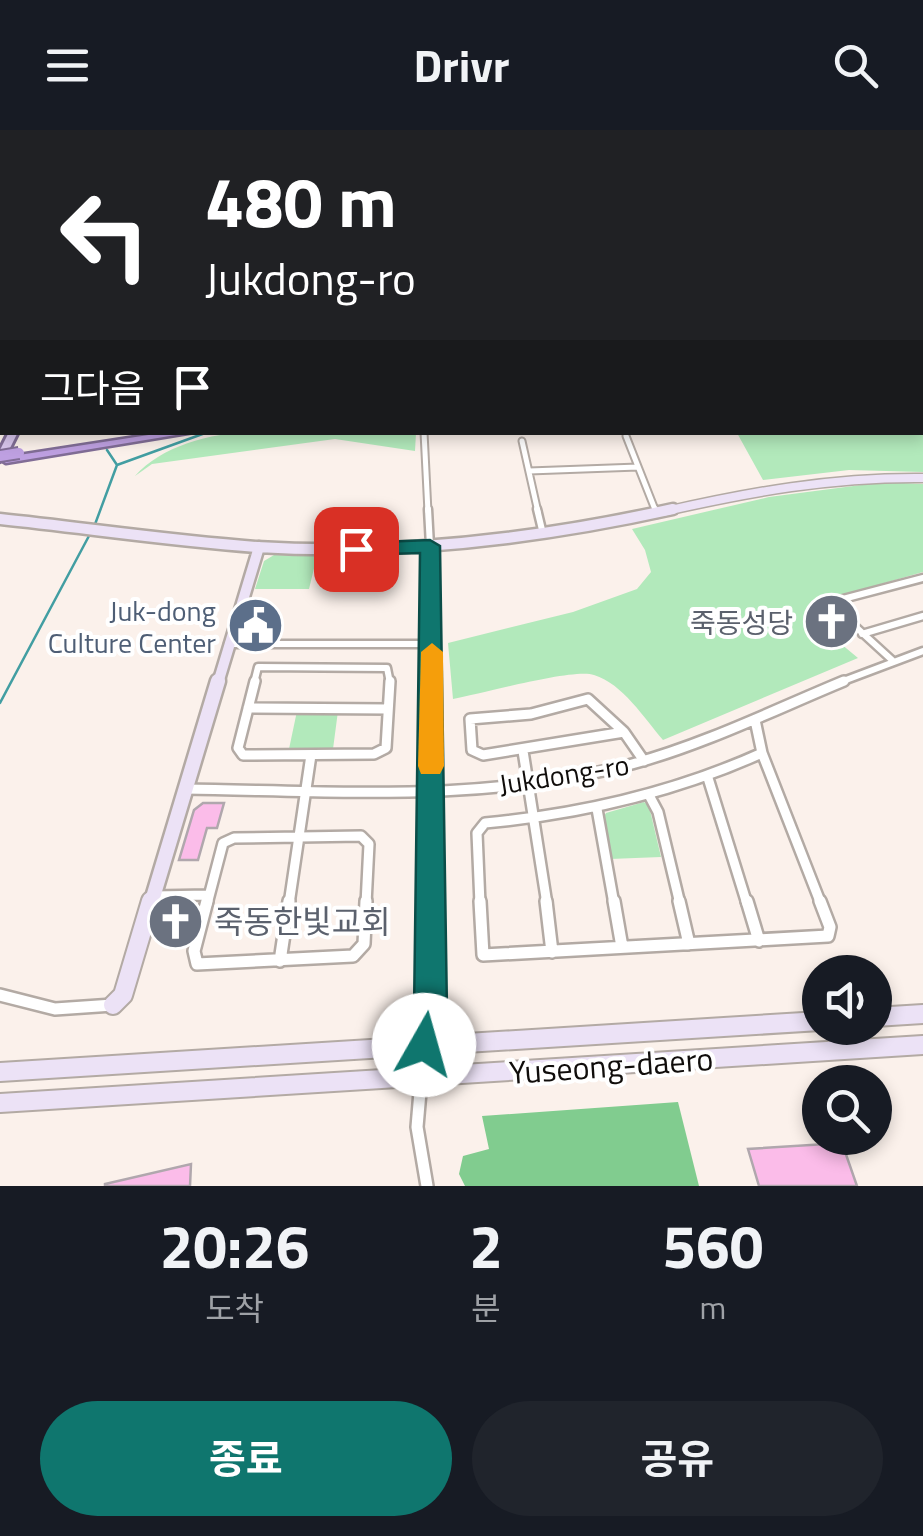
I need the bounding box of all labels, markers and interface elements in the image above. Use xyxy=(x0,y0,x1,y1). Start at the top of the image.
text: Drivr xyxy=(413,31,510,99)
icon: menu xyxy=(40,38,95,93)
icon: search xyxy=(828,38,883,93)
text: 480 m xyxy=(205,148,397,254)
icon: left xyxy=(40,170,170,300)
text: Jukdong-ro xyxy=(205,244,416,312)
text: 그다음 xyxy=(40,359,145,417)
icon: arrive xyxy=(165,360,220,415)
pin xyxy=(314,507,399,592)
icon: arrive xyxy=(329,522,384,577)
place label: Juk-dong Culture Center xyxy=(48,589,216,664)
church icon: 죽동성당 xyxy=(802,592,862,652)
public building icon: Juk-dong Culture Center xyxy=(225,596,285,656)
place label: 죽동성당 xyxy=(690,601,793,644)
street label: Jukdong-ro xyxy=(496,743,632,805)
church icon: 죽동한빛교회 xyxy=(145,891,205,951)
place label: 죽동한빛교회 xyxy=(214,897,391,945)
map controls xyxy=(802,955,892,1155)
button: sound xyxy=(802,955,892,1045)
position arrow xyxy=(372,993,476,1097)
street label: Yuseong-daero xyxy=(507,1034,715,1096)
button: search xyxy=(802,1065,892,1155)
text: 20:26 xyxy=(160,1200,309,1291)
text: 2 xyxy=(469,1200,503,1291)
text: 560 xyxy=(662,1200,763,1291)
text: m xyxy=(700,1283,726,1331)
text: 도착 xyxy=(205,1284,264,1332)
text: 분 xyxy=(471,1284,501,1332)
button: 종료 xyxy=(40,1401,452,1516)
button: 공유 xyxy=(472,1401,883,1516)

